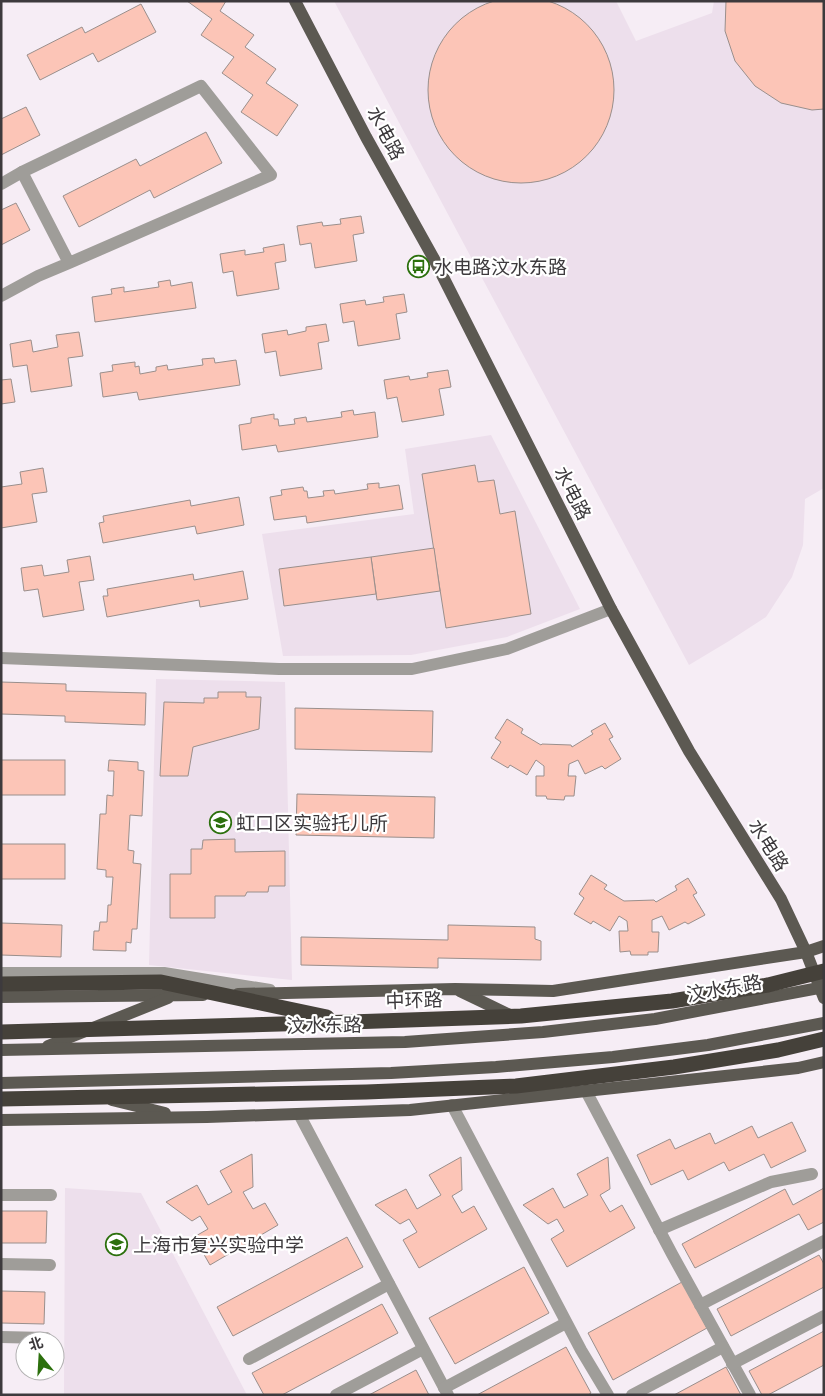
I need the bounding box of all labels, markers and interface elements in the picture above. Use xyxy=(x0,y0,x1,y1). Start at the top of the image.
street label: 水电路 xyxy=(360,102,411,165)
place label: 水电路汶水东路 xyxy=(434,254,567,281)
bus stop icon: 水电路汶水东路 xyxy=(406,255,430,279)
street label: 水电路 xyxy=(548,462,598,525)
place label: 虹口区实验托儿所 xyxy=(236,810,388,837)
school or university icon: 虹口区实验托儿所 xyxy=(208,811,232,835)
street label: 水电路 xyxy=(742,814,795,877)
street label: 汶水东路 xyxy=(684,969,764,1008)
street label: 中环路 xyxy=(385,986,443,1015)
street label: 汶水东路 xyxy=(286,1011,362,1040)
place label: 上海市复兴实验中学 xyxy=(133,1232,304,1259)
school or university icon: 上海市复兴实验中学 xyxy=(105,1233,129,1257)
north arrow xyxy=(15,1331,65,1381)
text: 北 xyxy=(26,1332,46,1355)

